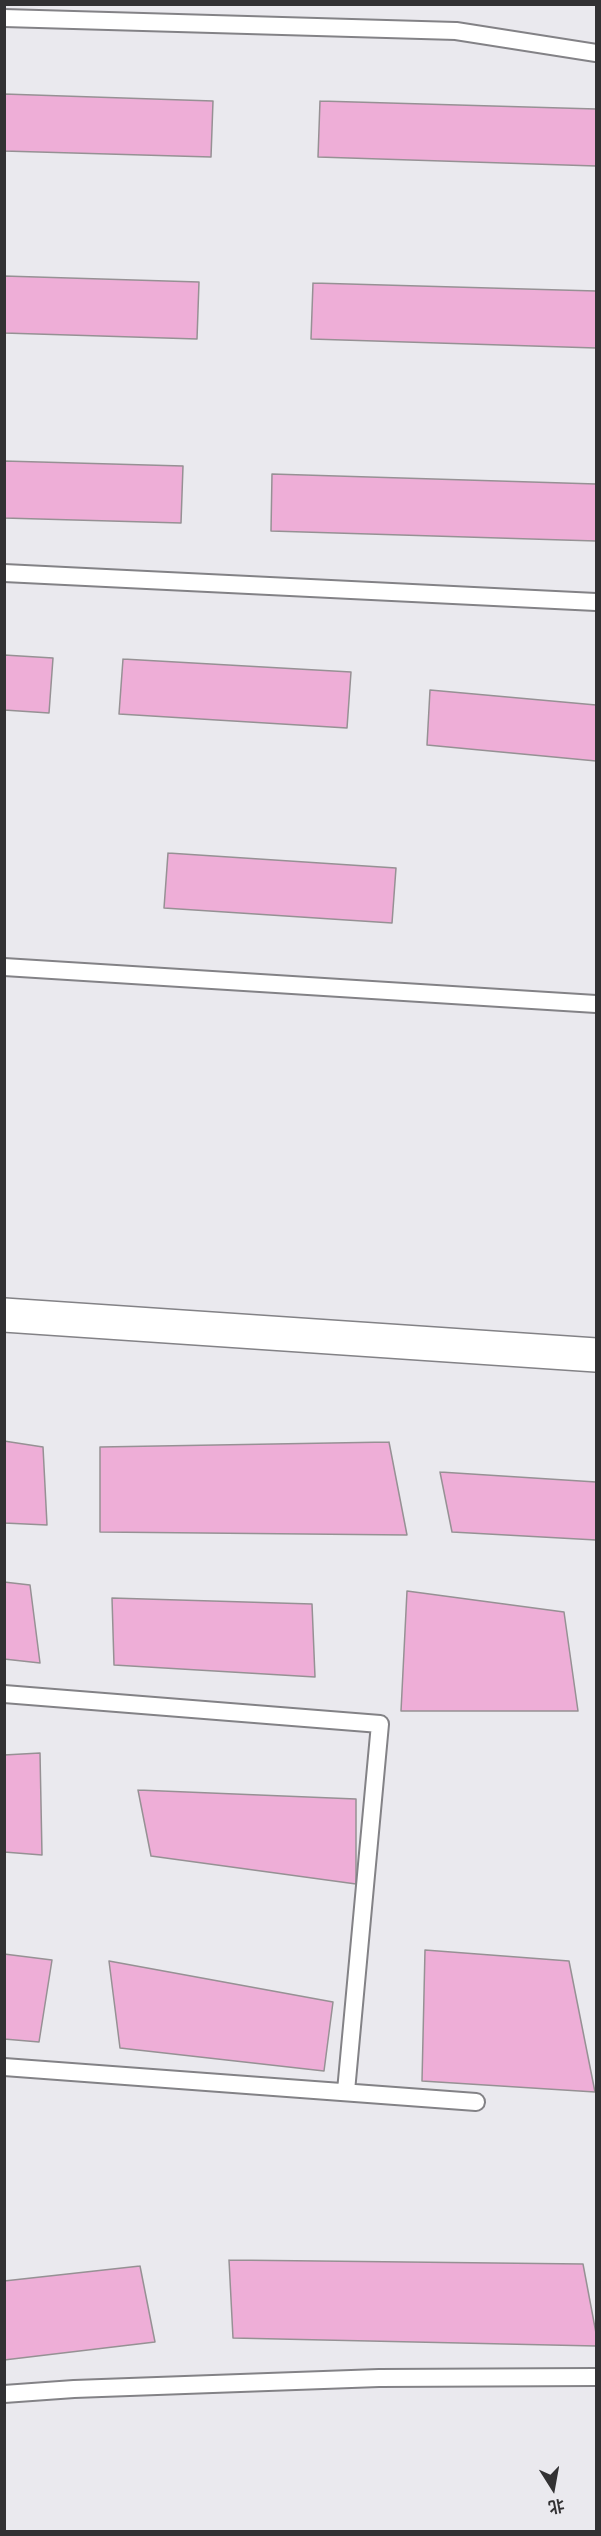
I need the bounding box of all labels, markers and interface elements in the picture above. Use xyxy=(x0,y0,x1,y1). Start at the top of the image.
north arrow xyxy=(523,2458,583,2518)
text: 北 xyxy=(547,2494,566,2517)

